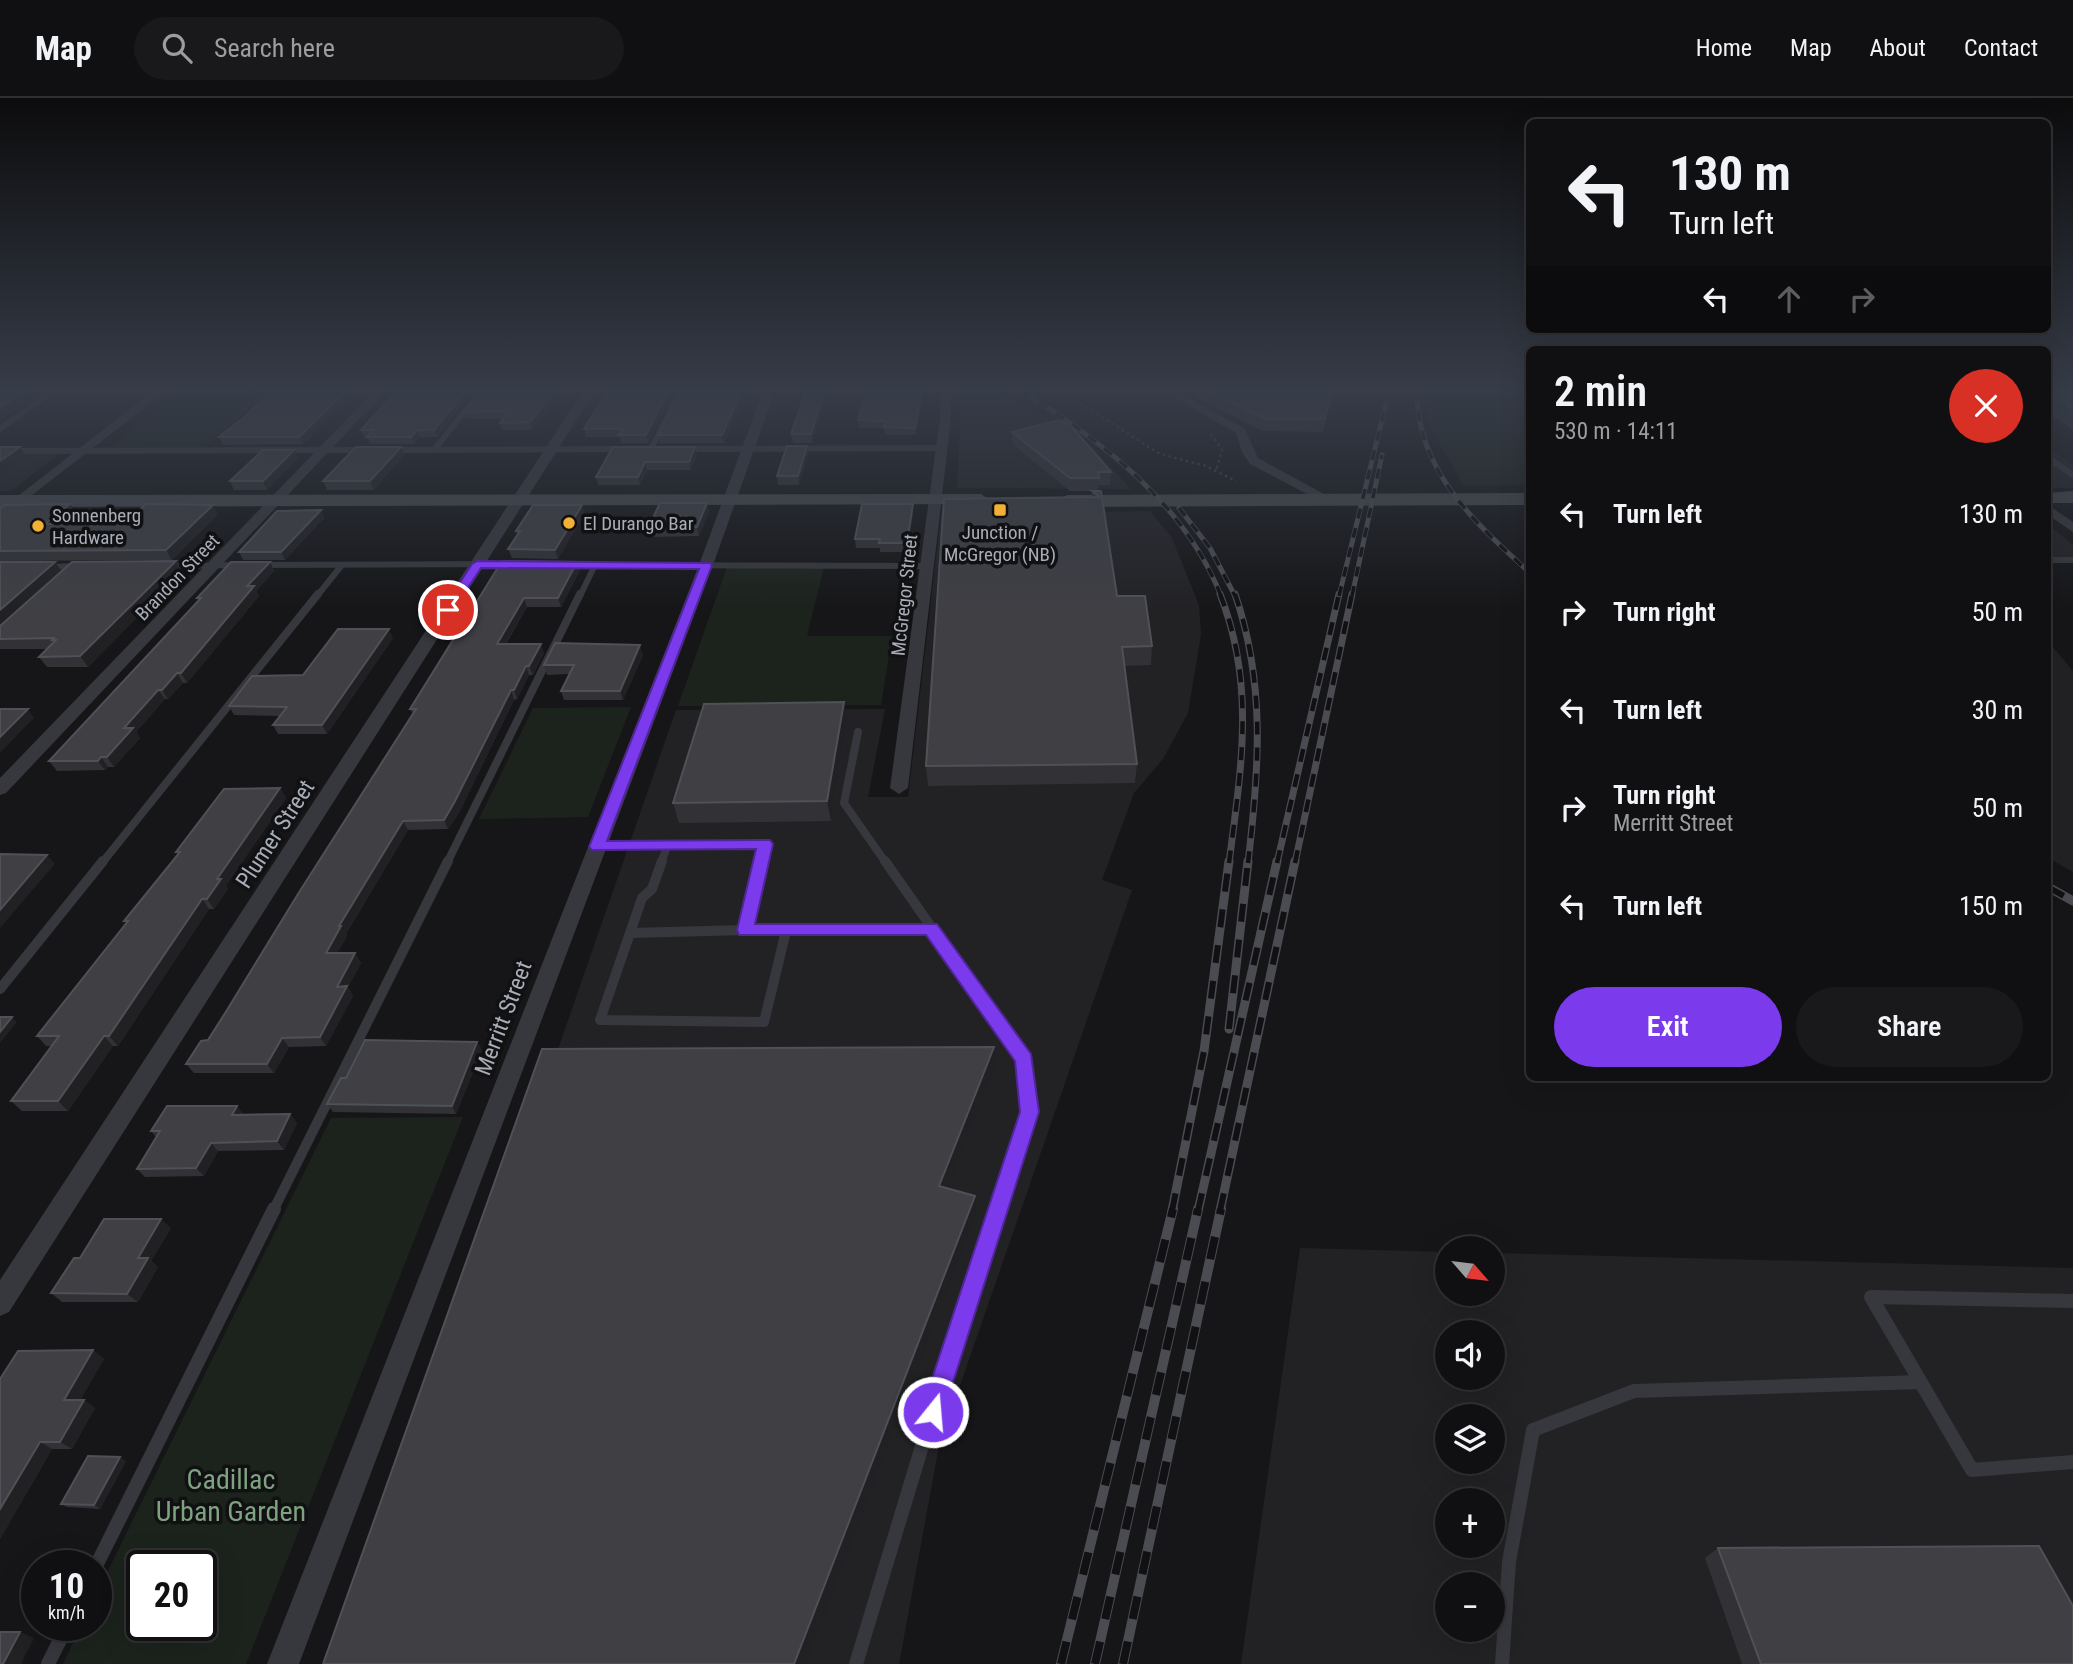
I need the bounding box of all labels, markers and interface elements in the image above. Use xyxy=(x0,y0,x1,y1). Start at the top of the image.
search box xyxy=(134,17,624,80)
text: Map xyxy=(35,29,92,68)
icon: search xyxy=(158,29,196,67)
text: Search here xyxy=(214,33,335,63)
text: Home xyxy=(1696,34,1752,62)
text: Map xyxy=(1790,34,1832,62)
text: About xyxy=(1870,34,1926,62)
text: Contact xyxy=(1964,34,2038,62)
text: 130 m xyxy=(1669,145,1791,202)
icon: left xyxy=(1554,147,1645,238)
text: Turn left xyxy=(1669,204,1774,242)
icon: left xyxy=(1697,280,1735,318)
icon: ahead xyxy=(1770,280,1808,318)
icon: right xyxy=(1843,280,1881,318)
text: 2 min xyxy=(1554,367,1647,416)
button: close xyxy=(1949,369,2023,443)
text: 530 m · 14:11 xyxy=(1554,418,1678,445)
icon: left xyxy=(1554,495,1592,533)
text: Turn left xyxy=(1613,499,1702,529)
text: 130 m xyxy=(1959,499,2023,529)
marker: Junction / McGregor (NB) xyxy=(992,502,1008,518)
place label: Sonnenberg Hardware xyxy=(52,504,141,549)
place label: El Durango Bar xyxy=(583,512,694,535)
marker: El Durango Bar xyxy=(561,515,577,531)
marker: Sonnenberg Hardware xyxy=(30,518,46,534)
place label: Junction / McGregor (NB) xyxy=(944,521,1056,566)
street label: Brandon Street xyxy=(130,529,224,625)
street label: McGregor Street xyxy=(887,533,922,657)
pin xyxy=(418,580,478,640)
icon: arrive xyxy=(429,591,467,629)
icon: right xyxy=(1554,593,1592,631)
text: Turn right xyxy=(1613,597,1715,627)
text: 50 m xyxy=(1972,597,2023,627)
icon: left xyxy=(1554,691,1592,729)
text: Turn left xyxy=(1613,695,1702,725)
text: 30 m xyxy=(1972,695,2023,725)
street label: Plumer Street xyxy=(230,775,320,893)
text: Turn right xyxy=(1613,780,1715,810)
icon: right xyxy=(1554,789,1592,827)
text: 50 m xyxy=(1972,793,2023,823)
text: Merritt Street xyxy=(1613,810,1733,837)
icon: left xyxy=(1554,887,1592,925)
text: Turn left xyxy=(1613,891,1702,921)
text: 150 m xyxy=(1959,891,2023,921)
street label: Merritt Street xyxy=(469,957,538,1079)
button: Exit xyxy=(1554,987,1782,1067)
button: Share xyxy=(1796,987,2023,1067)
north arrow xyxy=(1435,1236,1505,1306)
map controls xyxy=(1435,1236,1505,1642)
button: sound xyxy=(1435,1320,1505,1390)
position arrow xyxy=(896,1375,970,1449)
button: layers xyxy=(1435,1404,1505,1474)
park label: Cadillac Urban Garden xyxy=(156,1463,306,1528)
button: + xyxy=(1435,1488,1505,1558)
speed limit sign: 20 xyxy=(126,1550,217,1641)
text: 10 xyxy=(49,1566,84,1607)
button: − xyxy=(1435,1572,1505,1642)
text: km/h xyxy=(48,1602,85,1623)

